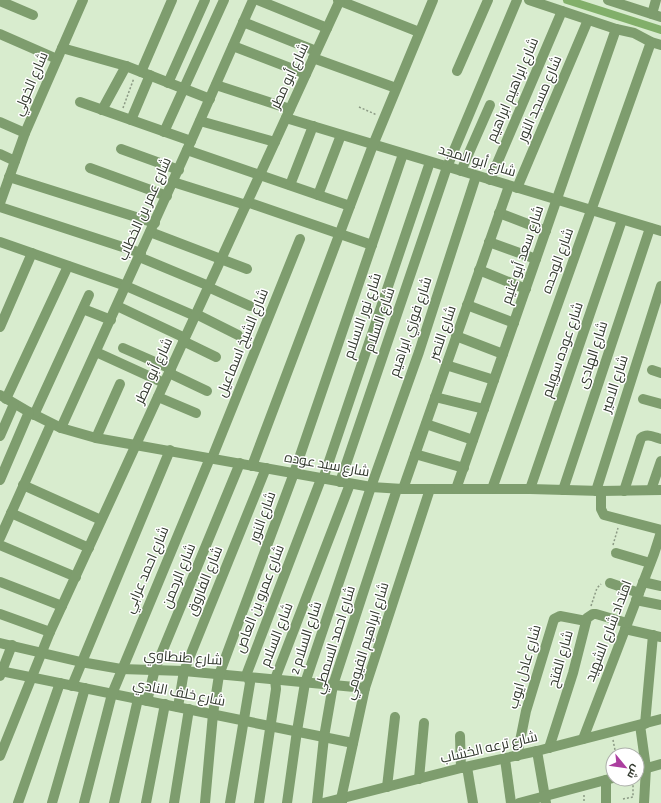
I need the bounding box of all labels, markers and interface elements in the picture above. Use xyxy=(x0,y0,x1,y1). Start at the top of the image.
street label: شارع ابراهيم ابراهيم xyxy=(485,36,543,145)
street label: شارع أبو مطر xyxy=(266,40,312,112)
street label: شارع الخولي xyxy=(11,50,54,120)
street label: شارع مسجد النور xyxy=(515,54,565,145)
street label: شارع أبو المجد xyxy=(436,140,518,180)
street label: شارع عمر بن الخطاب xyxy=(116,155,175,263)
street label: شارع سعد أبو غنيم xyxy=(497,203,548,307)
street label: شارع الوحده xyxy=(540,226,577,296)
street label: شارع نور الاسلام xyxy=(342,271,386,361)
street label: شارع فوزي ابراهيم xyxy=(387,275,438,380)
street label: شارع السلام xyxy=(362,286,399,355)
street label: شارع الشيخ اسماعيل xyxy=(215,287,272,400)
street label: شارع عوده سويلم xyxy=(540,300,588,400)
street label: شارع النصر xyxy=(427,304,460,363)
street label: شارع الهادى xyxy=(576,320,611,391)
street label: شارع أبو مطر xyxy=(130,335,176,407)
street label: شارع الامير xyxy=(599,354,632,416)
street label: شارع سيد عوده xyxy=(283,451,371,480)
street label: شارع النور xyxy=(247,490,280,546)
street label: شارع احمد عرابي xyxy=(122,525,175,617)
street label: شارع الرحمن xyxy=(160,542,199,611)
street label: شارع عمرو بن العاص xyxy=(233,543,288,655)
street label: شارع الفاروق xyxy=(185,544,226,618)
street label: امتداد شارع الشهيد xyxy=(583,578,636,684)
street label: شارع ابراهيم الفيومي xyxy=(342,581,395,702)
street label: شارع احمد السمطي xyxy=(312,584,362,697)
street label: شارع السلام 2 xyxy=(288,600,326,677)
street label: شارع السلام xyxy=(258,601,297,670)
street label: شارع عادل ايوب xyxy=(506,623,545,711)
street label: شارع الفتح xyxy=(546,629,577,690)
street label: شارع طنطاوي xyxy=(143,648,223,672)
street label: شارع خلف النادي xyxy=(131,677,226,713)
street label: شارع ترعه الخشاب xyxy=(439,730,539,767)
north arrow xyxy=(605,747,645,787)
text: ش xyxy=(624,762,642,780)

